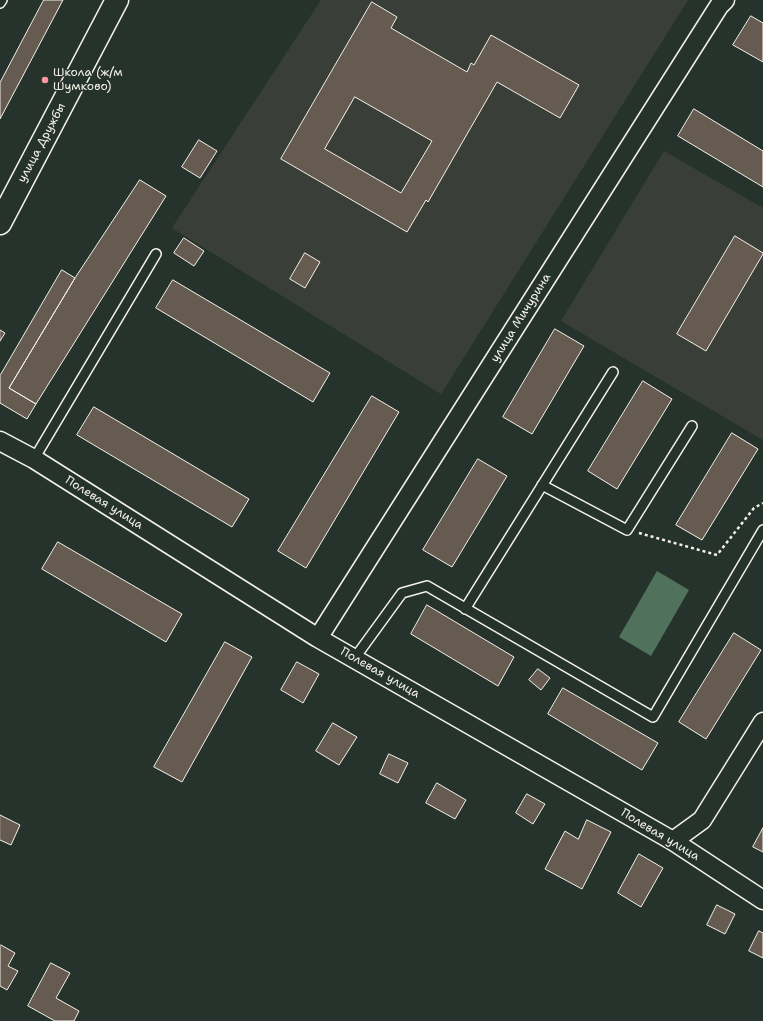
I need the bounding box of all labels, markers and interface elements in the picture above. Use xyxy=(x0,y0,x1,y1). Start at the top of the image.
place label: Школа (ж/м Шумково) xyxy=(53,66,123,94)
marker: Школа (ж/м Шумково) xyxy=(40,75,50,85)
street label: улица Дружбы xyxy=(15,101,69,185)
street label: улица Мичурина xyxy=(488,271,554,365)
street label: Полевая улица xyxy=(62,473,146,533)
street label: Полевая улица xyxy=(338,644,422,702)
street label: Полевая улица xyxy=(618,806,702,864)

